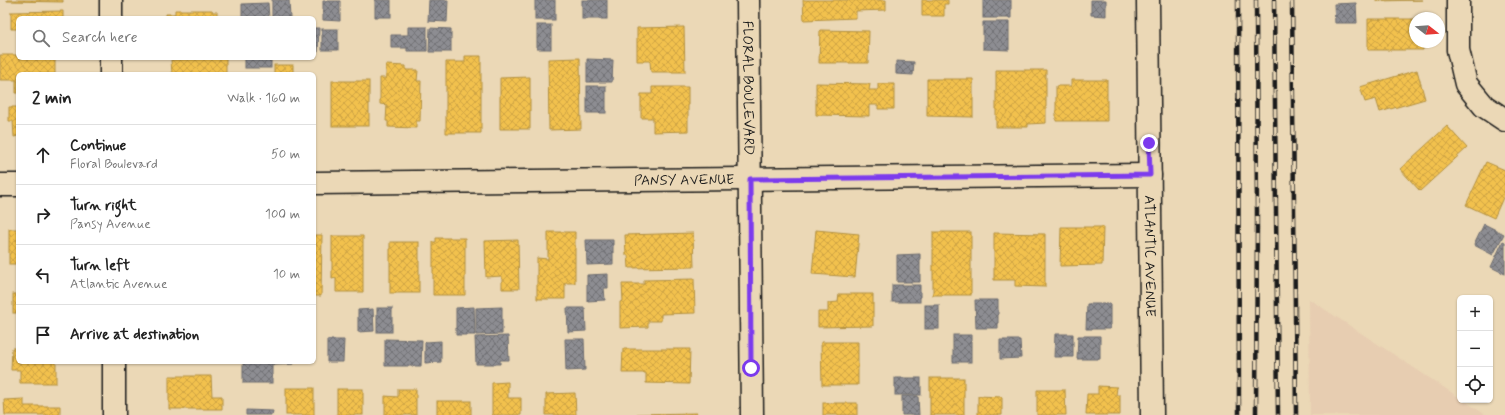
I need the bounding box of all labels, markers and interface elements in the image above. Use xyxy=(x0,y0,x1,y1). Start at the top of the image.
north arrow xyxy=(1409,12,1445,48)
search box xyxy=(16,16,316,60)
street label: FLORAL BOULEVARD xyxy=(738,21,757,155)
icon: search xyxy=(30,27,52,49)
text: Search here xyxy=(62,28,138,48)
text: 2 min xyxy=(32,87,72,109)
text: Walk · 160 m xyxy=(227,90,300,107)
route end xyxy=(1140,134,1158,152)
text: Continue xyxy=(70,136,126,156)
icon: ahead xyxy=(32,144,54,166)
text: 50 m xyxy=(271,146,300,163)
text: Floral Boulevard xyxy=(70,156,158,173)
street label: PANSY AVENUE xyxy=(634,171,734,190)
street label: ATLANTIC AVENUE xyxy=(1140,195,1159,317)
text: Turn right xyxy=(70,196,137,216)
icon: right xyxy=(32,204,54,226)
text: 100 m xyxy=(265,206,300,223)
text: Pansy Avenue xyxy=(70,216,151,233)
text: Turn left xyxy=(70,256,130,276)
icon: left xyxy=(32,264,54,286)
text: 10 m xyxy=(273,266,300,283)
text: Atlantic Avenue xyxy=(70,276,167,293)
map controls xyxy=(1457,295,1493,403)
button: + xyxy=(1457,295,1493,331)
icon: arrive xyxy=(32,324,54,346)
text: Arrive at destination xyxy=(70,325,199,345)
button: − xyxy=(1457,331,1493,367)
route start xyxy=(742,359,760,377)
button: locate xyxy=(1457,367,1493,403)

